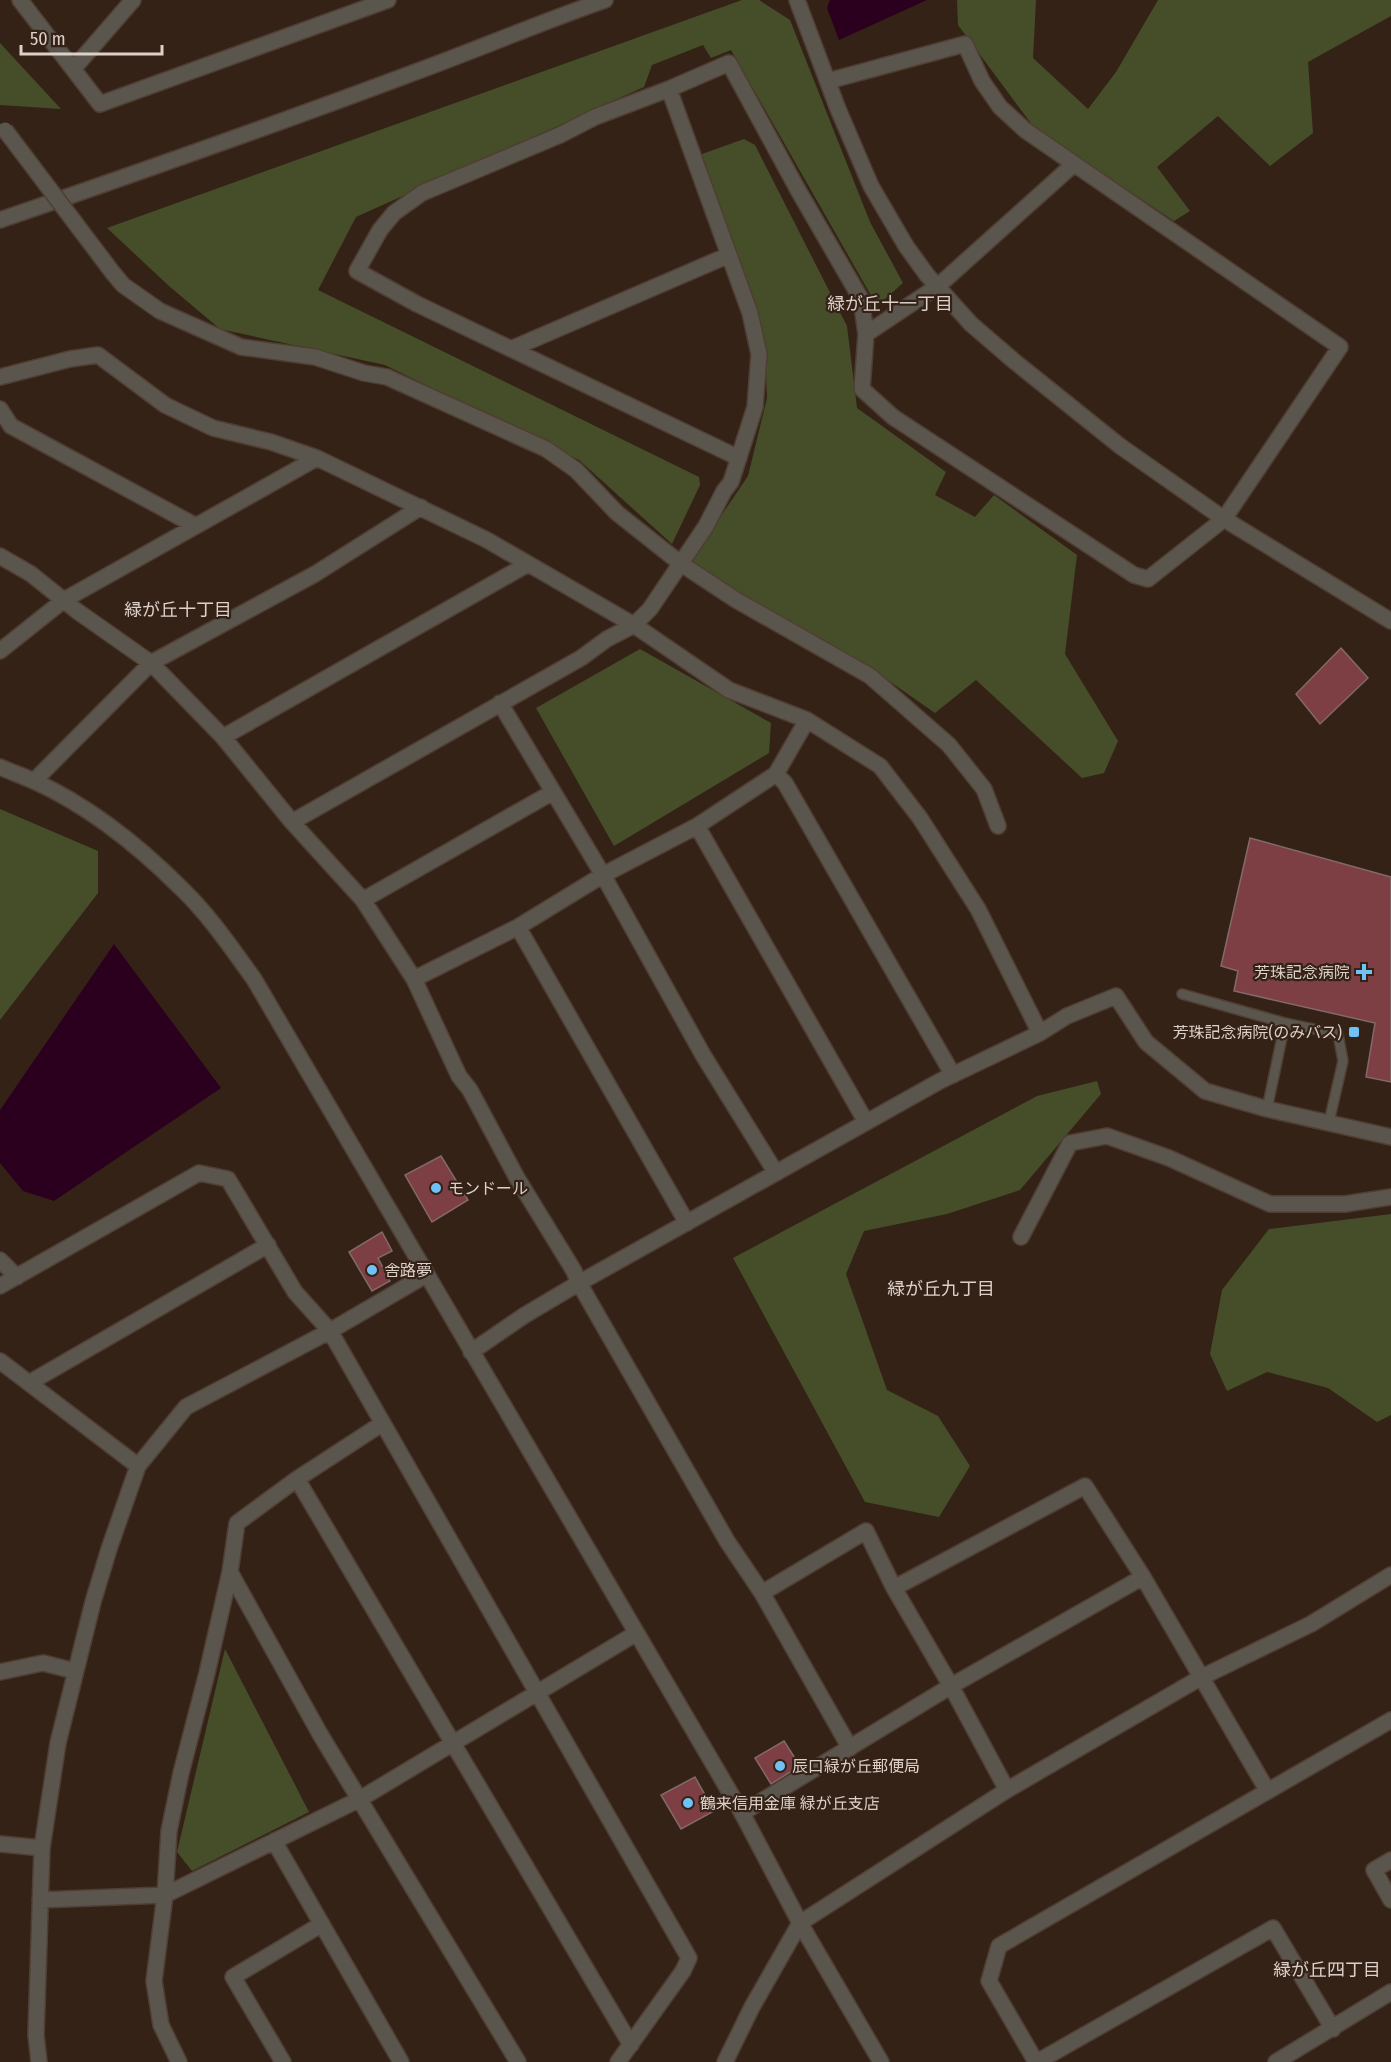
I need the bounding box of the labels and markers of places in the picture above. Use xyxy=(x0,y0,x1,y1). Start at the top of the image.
place label: 芳珠記念病院 xyxy=(1254,963,1350,982)
marker: 芳珠記念病院 xyxy=(1355,963,1373,981)
place label: 芳珠記念病院(のみバス) xyxy=(1173,1023,1342,1042)
marker: 芳珠記念病院(のみバス) xyxy=(1347,1025,1361,1039)
place label: モンドール xyxy=(448,1179,528,1198)
marker: モンドール xyxy=(429,1181,443,1195)
place label: 舎路夢 xyxy=(384,1261,432,1280)
marker: 舎路夢 xyxy=(365,1263,379,1277)
place label: 辰口緑が丘郵便局 xyxy=(792,1757,920,1776)
marker: 辰口緑が丘郵便局 xyxy=(773,1759,787,1773)
place label: 鶴来信用金庫 緑が丘支店 xyxy=(700,1794,880,1813)
marker: 鶴来信用金庫 緑が丘支店 xyxy=(681,1796,695,1810)

